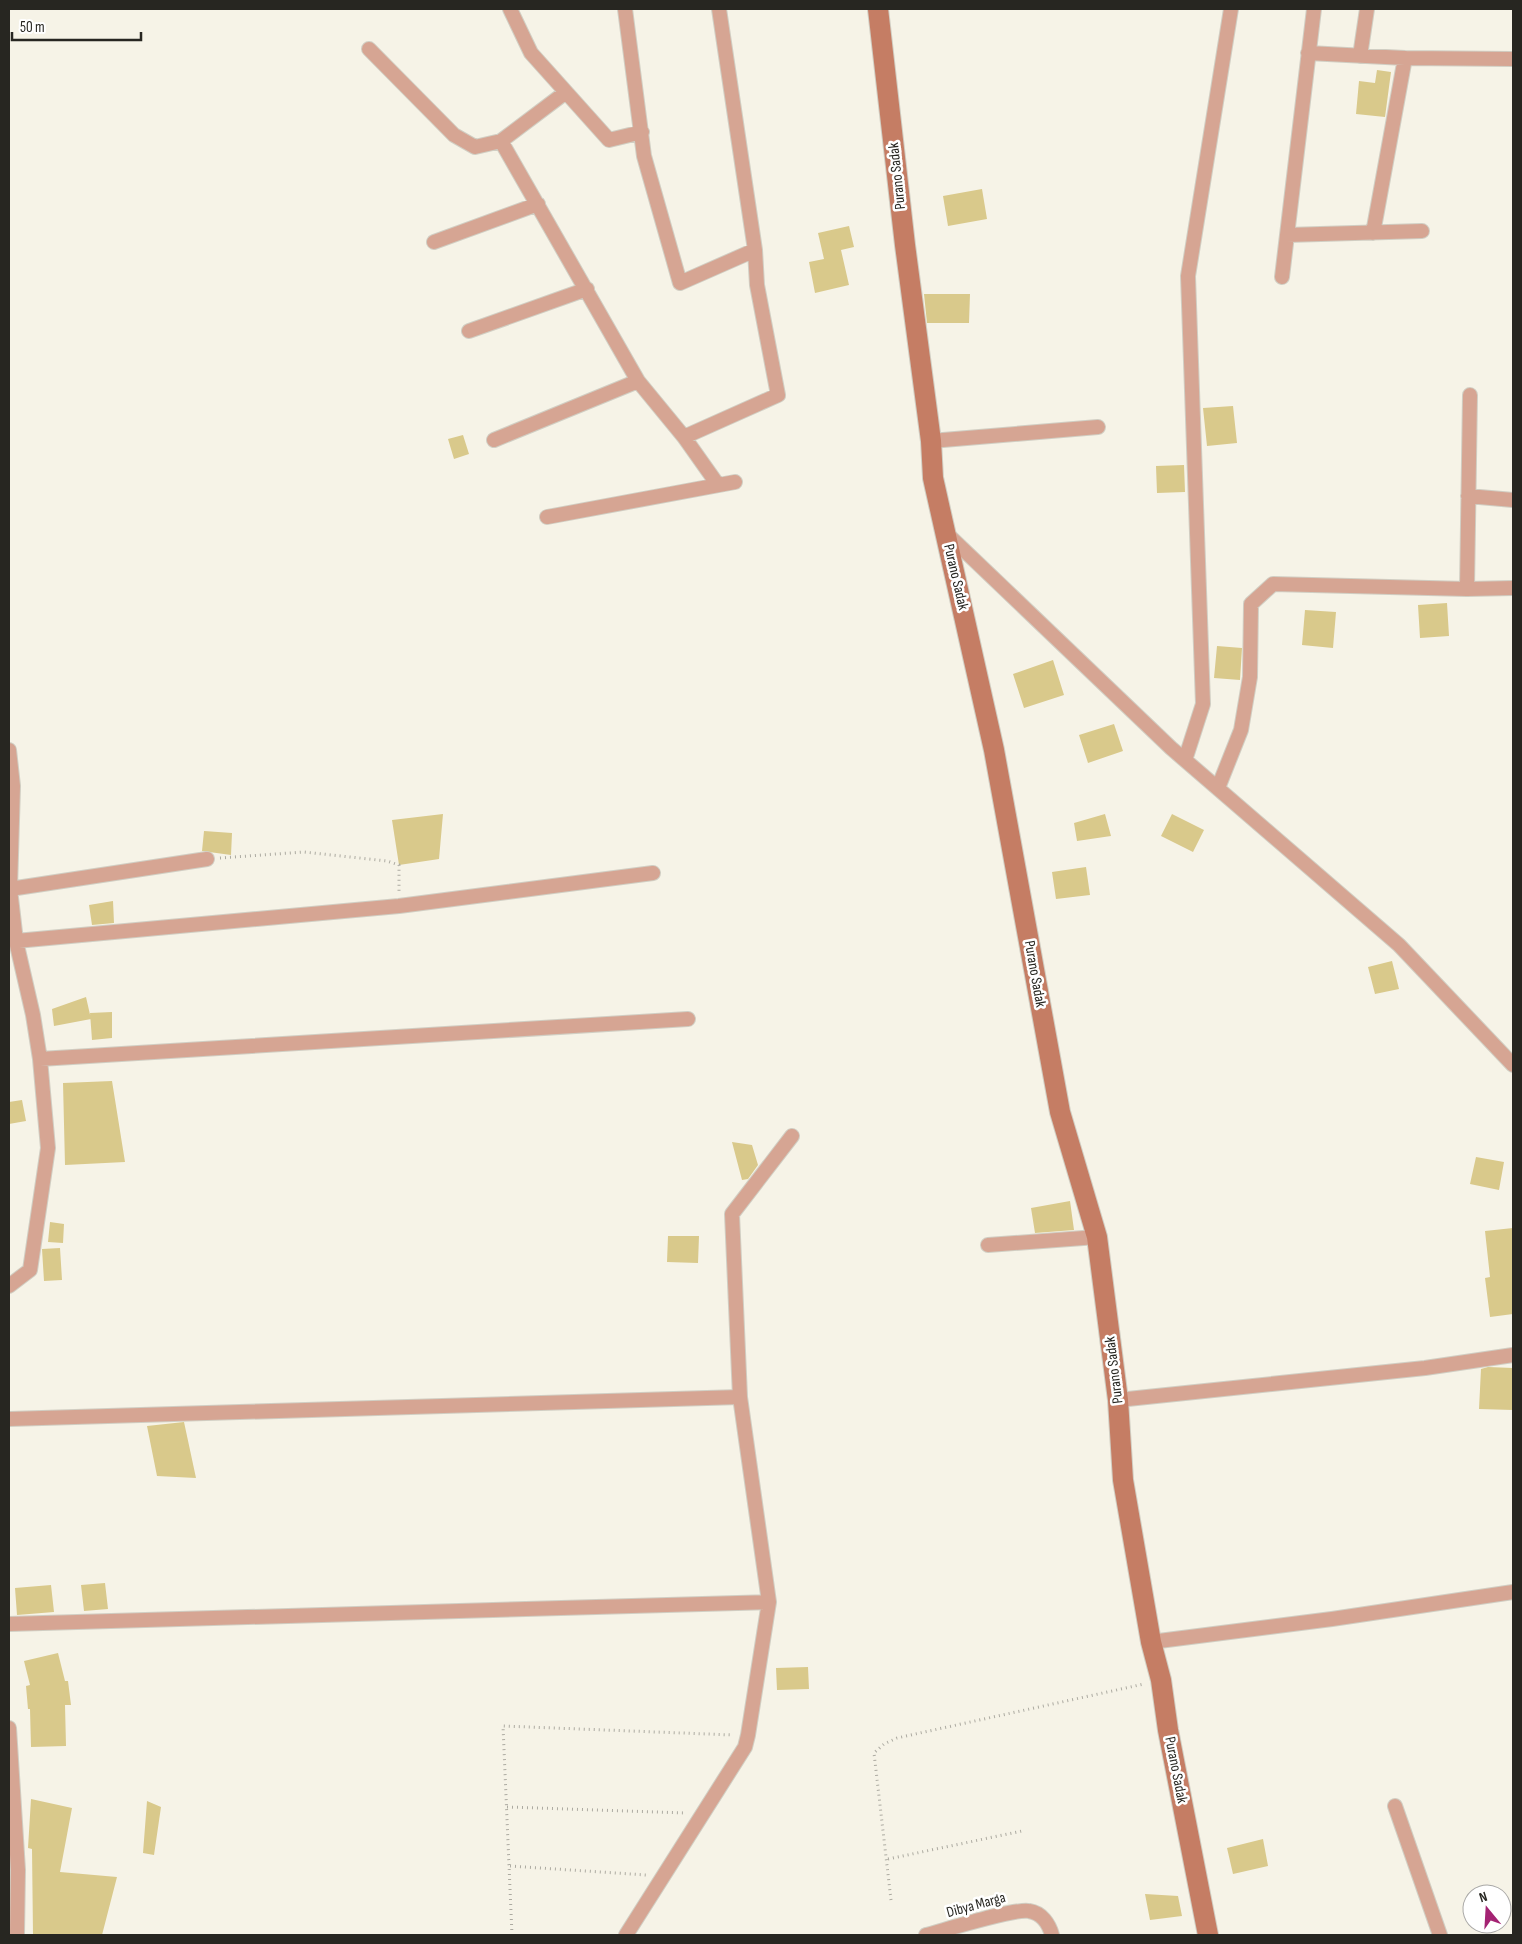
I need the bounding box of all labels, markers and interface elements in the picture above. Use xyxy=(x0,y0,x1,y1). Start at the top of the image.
scale bar xyxy=(12,10,141,42)
text: 50 m xyxy=(20,18,45,37)
street label: Purano Sadak xyxy=(884,141,910,211)
street label: Purano Sadak xyxy=(939,542,973,612)
street label: Purano Sadak xyxy=(1020,939,1050,1009)
street label: Purano Sadak xyxy=(1100,1335,1128,1405)
street label: Purano Sadak xyxy=(1160,1735,1192,1805)
north arrow xyxy=(1462,1884,1512,1934)
street label: Dibya Marga xyxy=(944,1888,1008,1922)
text: N xyxy=(1477,1888,1489,1906)

